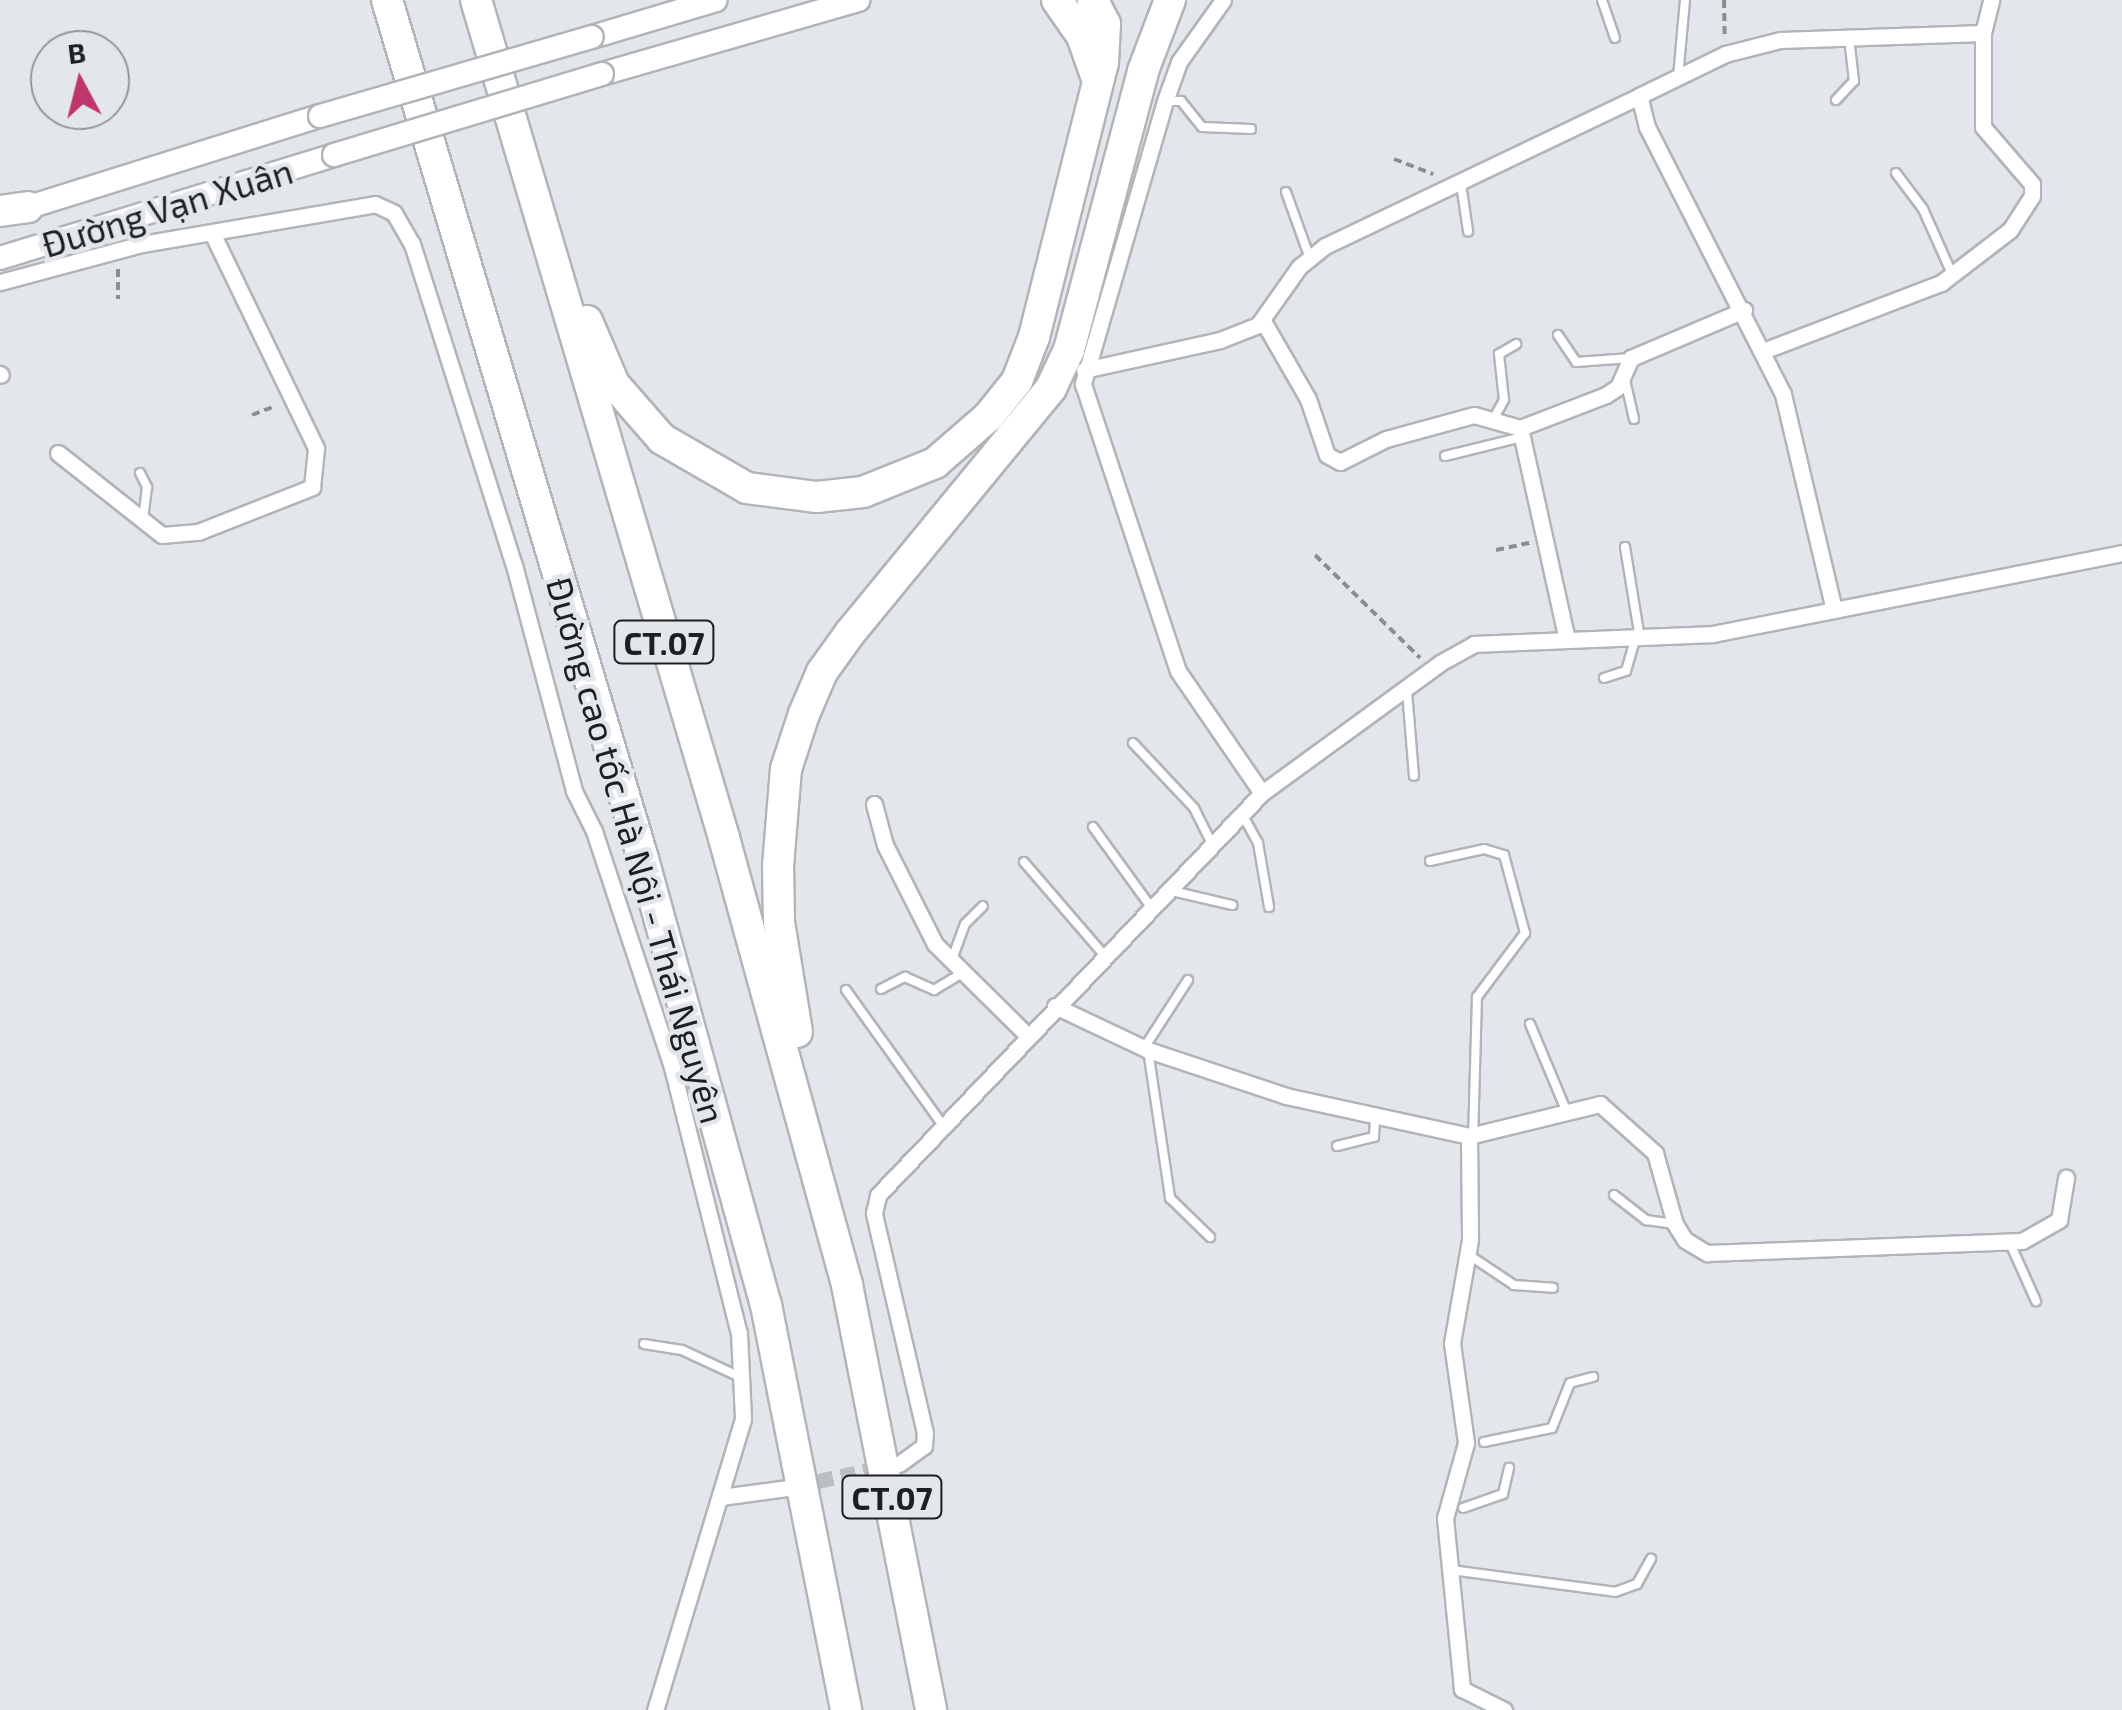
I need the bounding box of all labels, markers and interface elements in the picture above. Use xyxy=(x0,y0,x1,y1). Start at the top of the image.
north arrow xyxy=(30,30,130,130)
text: B xyxy=(66,34,88,70)
street label: Đường Vạn Xuân xyxy=(36,149,298,265)
street label: Đường cao tốc Hà Nội - Thái Nguyên xyxy=(539,572,735,1128)
road number: CT.07 xyxy=(612,615,716,669)
road number: CT.07 xyxy=(840,1470,944,1524)

